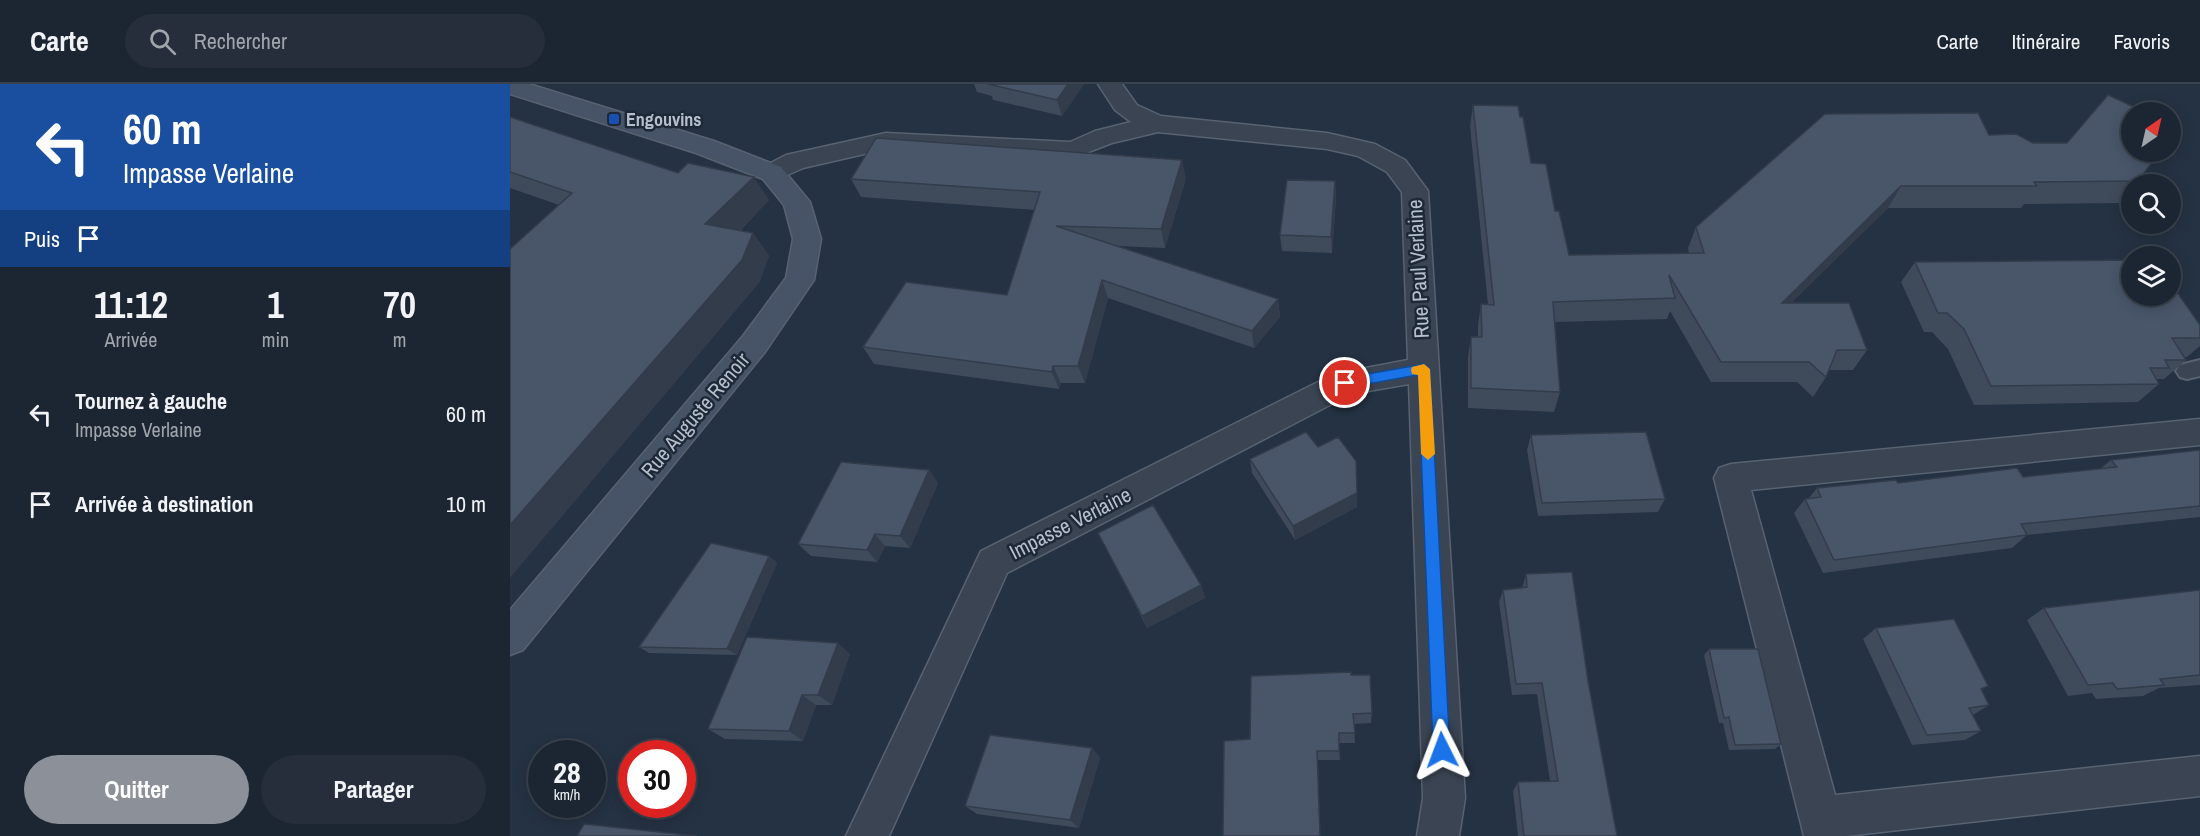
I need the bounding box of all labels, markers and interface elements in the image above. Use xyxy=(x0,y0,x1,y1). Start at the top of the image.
search box xyxy=(125,14,545,68)
text: Carte xyxy=(30,22,89,60)
icon: search xyxy=(146,25,179,58)
text: Rechercher xyxy=(194,26,287,56)
text: Carte xyxy=(1936,27,1979,56)
text: Itinéraire xyxy=(2012,27,2080,56)
text: Favoris xyxy=(2113,27,2170,56)
text: 60 m xyxy=(123,101,202,157)
north arrow xyxy=(2121,102,2181,162)
map controls xyxy=(2121,102,2181,306)
place label: Engouvins xyxy=(626,107,701,132)
icon: left xyxy=(24,108,102,186)
marker: Engouvins xyxy=(607,112,621,126)
text: Impasse Verlaine xyxy=(123,155,294,191)
button: search xyxy=(2121,174,2181,234)
street label: Rue Paul Verlaine xyxy=(1400,199,1436,339)
icon: arrive xyxy=(72,222,105,255)
text: Puis xyxy=(24,224,60,254)
button: layers xyxy=(2121,246,2181,306)
text: 11:12 xyxy=(94,281,168,329)
text: 1 xyxy=(267,281,284,329)
text: 70 xyxy=(383,281,416,329)
text: Arrivée xyxy=(104,326,157,353)
text: min xyxy=(262,326,289,353)
text: m xyxy=(393,326,406,353)
street label: Rue Auguste Renoir xyxy=(634,346,756,484)
pin xyxy=(1319,357,1370,408)
icon: arrive xyxy=(1328,366,1361,399)
text: Tournez à gauche xyxy=(75,386,227,416)
icon: left xyxy=(24,398,57,431)
text: 60 m xyxy=(446,399,486,429)
text: Impasse Verlaine xyxy=(75,416,202,443)
street label: Impasse Verlaine xyxy=(1004,480,1136,566)
icon: arrive xyxy=(24,488,57,521)
text: Arrivée à destination xyxy=(75,489,253,519)
text: 10 m xyxy=(446,489,486,519)
position arrow xyxy=(1410,718,1474,782)
speed limit sign: 30 xyxy=(618,740,696,818)
text: 28 xyxy=(553,752,581,792)
button: Quitter xyxy=(24,755,249,824)
button: Partager xyxy=(261,755,486,824)
text: km/h xyxy=(554,784,580,805)

